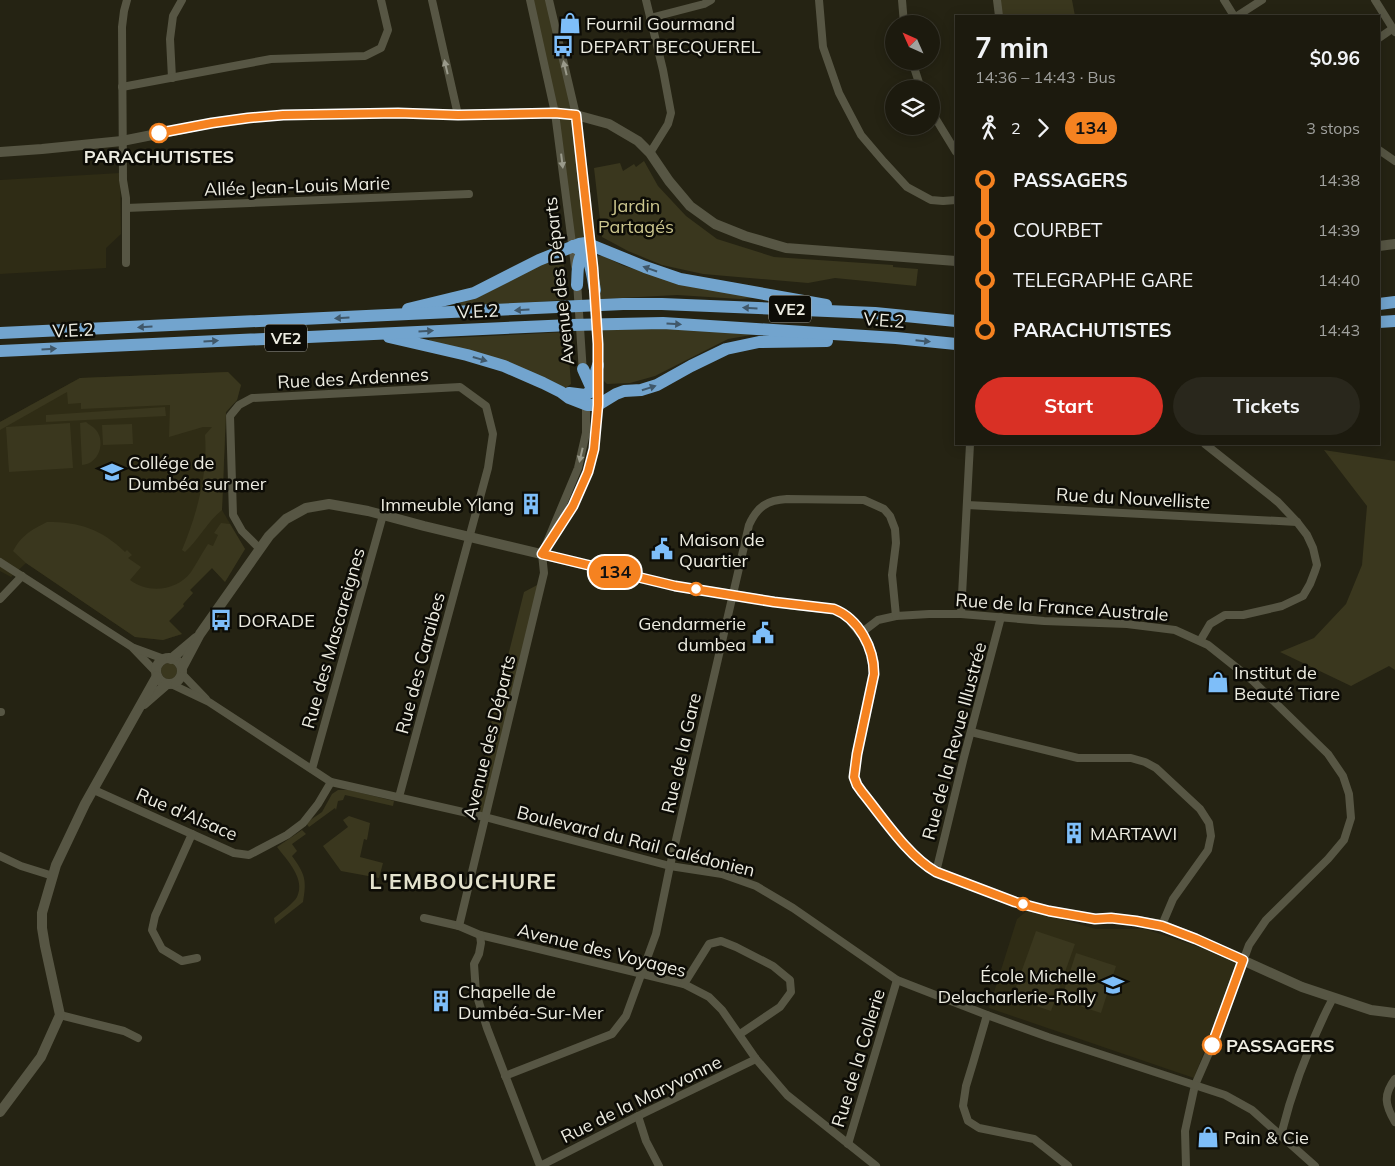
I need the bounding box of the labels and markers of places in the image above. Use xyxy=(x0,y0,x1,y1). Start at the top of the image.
shop icon: Fournil Gourmand xyxy=(557,10,583,36)
place label: Fournil Gourmand xyxy=(586,12,735,35)
bus stop icon: DEPART BECQUEREL xyxy=(550,33,576,59)
place label: DEPART BECQUEREL xyxy=(580,35,761,58)
marker: PARACHUTISTES xyxy=(149,123,169,143)
place label: PARACHUTISTES xyxy=(84,145,234,168)
place label: Collége de Dumbéa sur mer xyxy=(128,451,267,495)
school or university icon: Collége de Dumbéa sur mer xyxy=(99,459,125,485)
building icon: Immeuble Ylang xyxy=(518,491,544,517)
place label: Immeuble Ylang xyxy=(381,493,514,516)
place label: Maison de Quartier xyxy=(679,528,765,572)
public building icon: Maison de Quartier xyxy=(649,536,675,562)
unlabelled marker xyxy=(689,582,703,596)
bus stop icon: DORADE xyxy=(208,607,234,633)
place label: DORADE xyxy=(238,609,315,632)
place label: Gendarmerie dumbea xyxy=(638,612,746,656)
public building icon: Gendarmerie dumbea xyxy=(750,620,776,646)
place label: Institut de Beauté Tiare xyxy=(1234,661,1340,705)
shop icon: Institut de Beauté Tiare xyxy=(1205,669,1231,695)
building icon: MARTAWI xyxy=(1061,820,1087,846)
place label: MARTAWI xyxy=(1090,822,1177,845)
unlabelled marker xyxy=(1016,897,1030,911)
place label: École Michelle Delacharlerie-Rolly xyxy=(938,964,1096,1008)
school or university icon: École Michelle Delacharlerie-Rolly xyxy=(1100,972,1126,998)
place label: Chapelle de Dumbéa-Sur-Mer xyxy=(458,980,604,1024)
building icon: Chapelle de Dumbéa-Sur-Mer xyxy=(428,988,454,1014)
place label: PASSAGERS xyxy=(1226,1034,1335,1057)
marker: PASSAGERS xyxy=(1202,1035,1222,1055)
shop icon: Pain & Cie xyxy=(1195,1124,1221,1150)
place label: Pain & Cie xyxy=(1224,1126,1309,1149)

